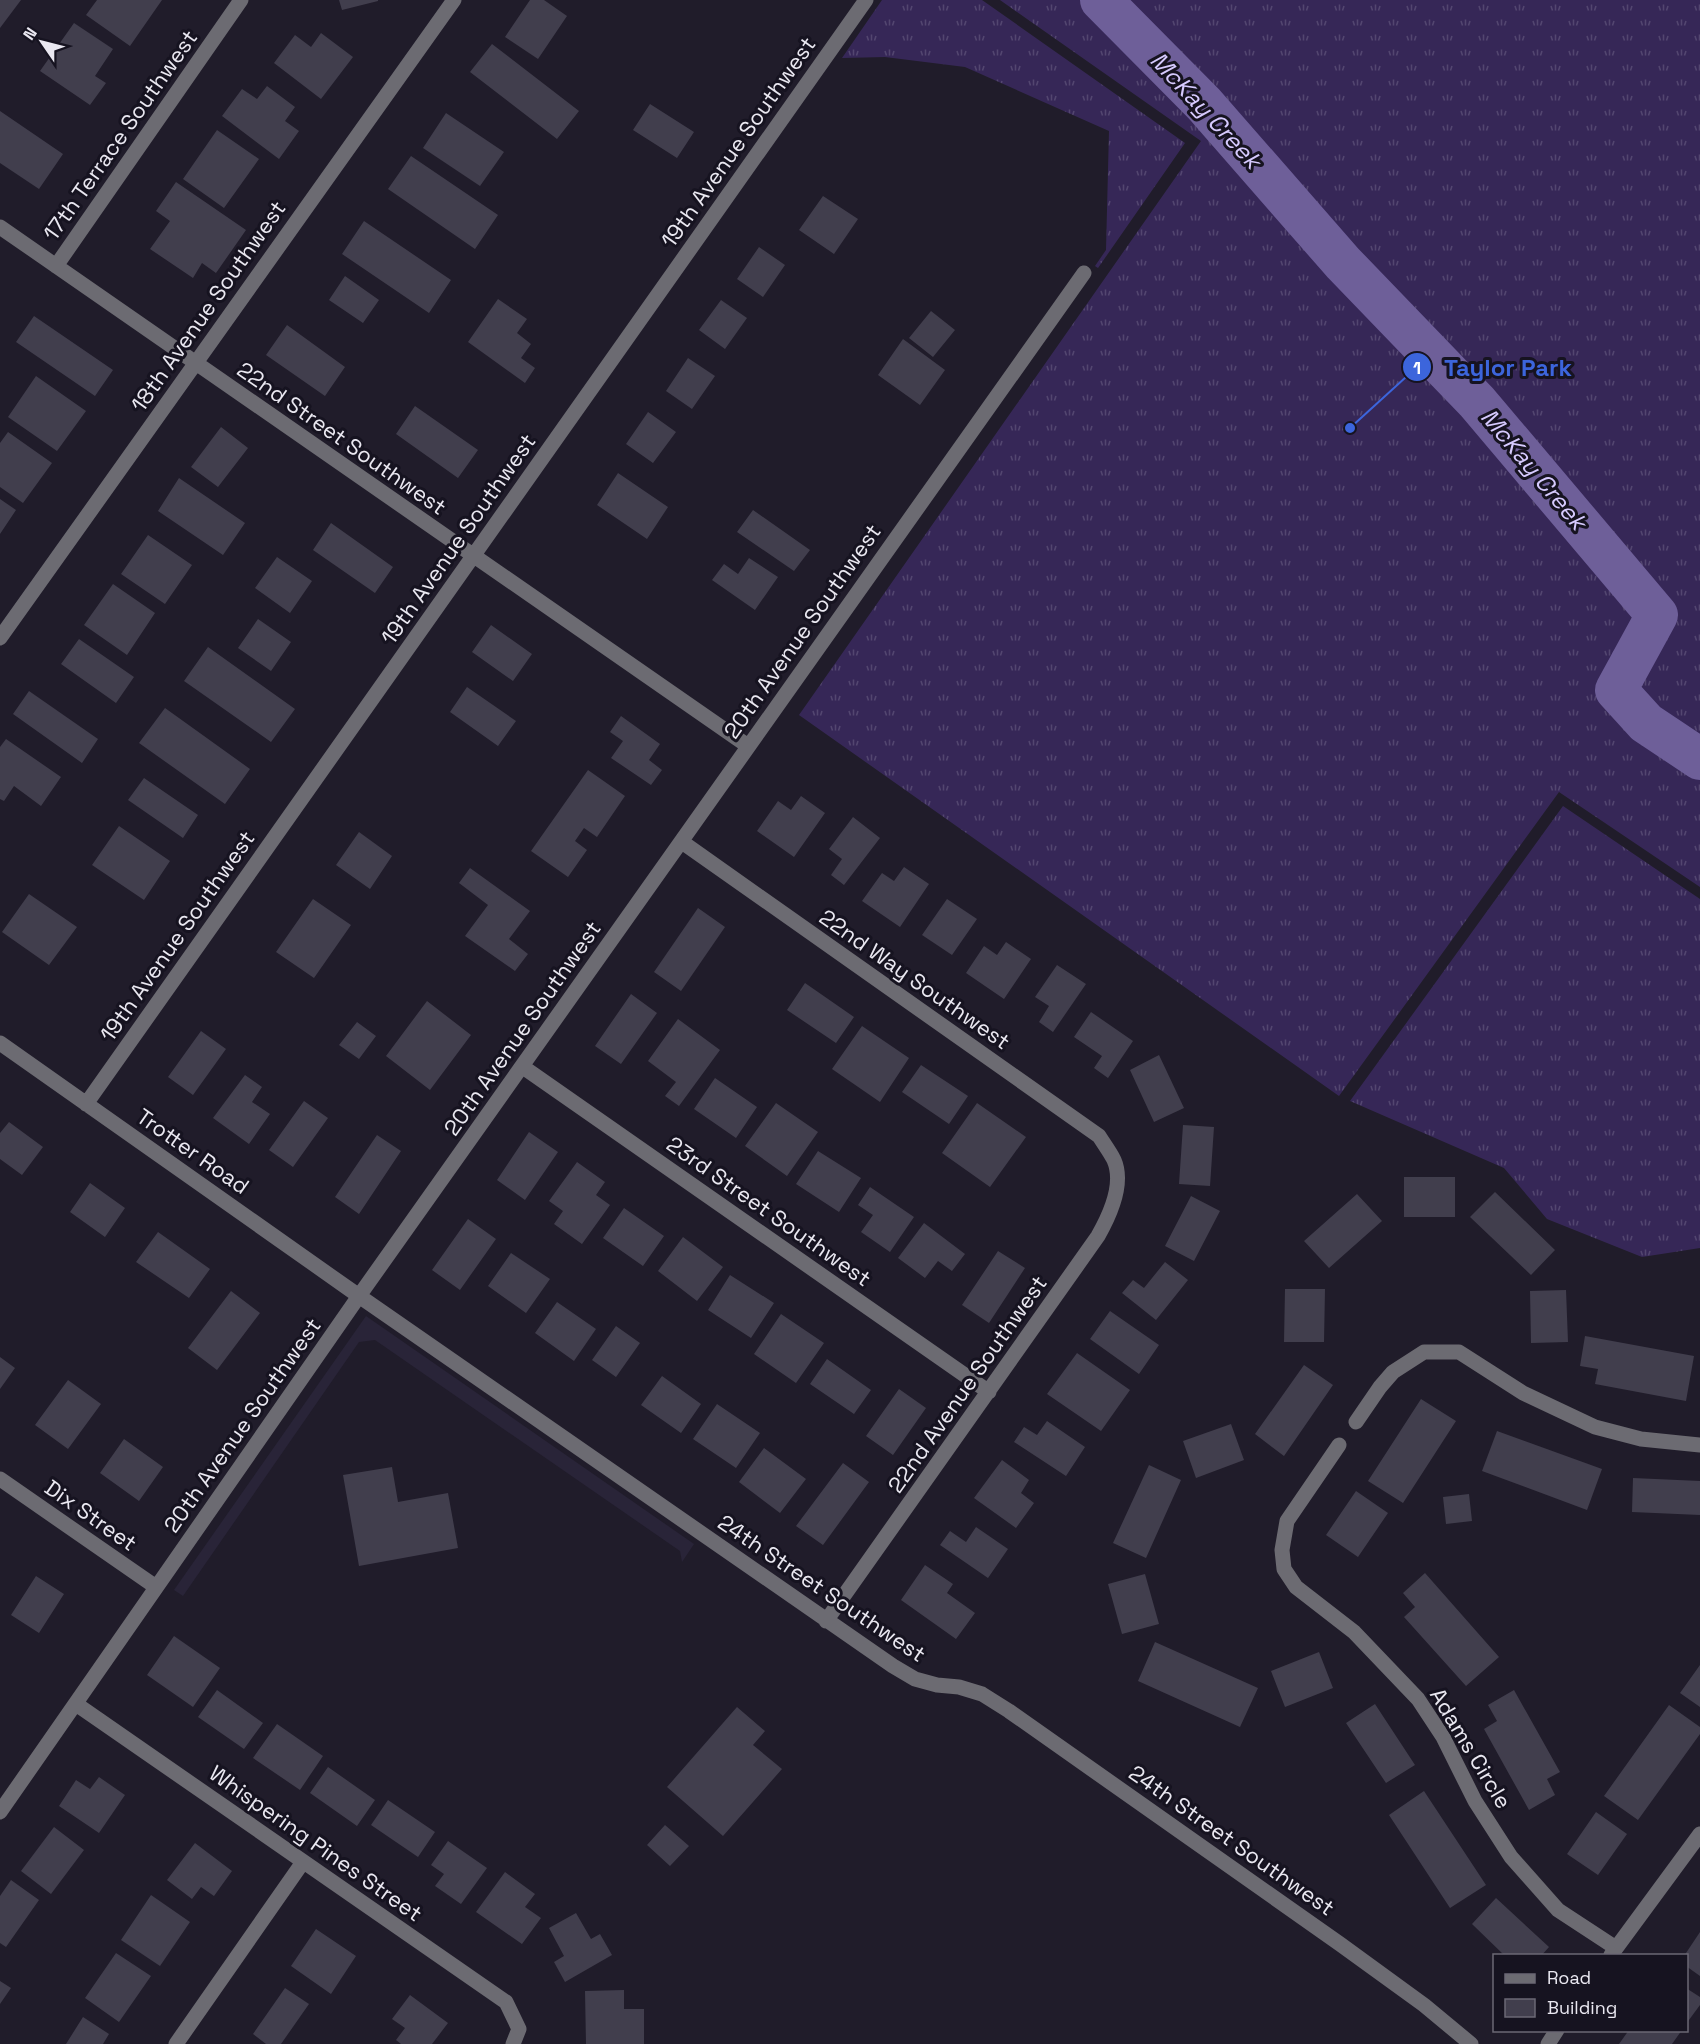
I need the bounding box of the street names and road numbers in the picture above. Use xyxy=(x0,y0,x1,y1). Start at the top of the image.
street label: 17th Terrace Southwest xyxy=(37,24,203,246)
street label: 19th Avenue Southwest xyxy=(655,31,821,253)
street label: 18th Avenue Southwest xyxy=(125,195,291,417)
street label: 22nd Street Southwest xyxy=(232,355,452,521)
street label: 19th Avenue Southwest xyxy=(375,428,541,650)
street label: 20th Avenue Southwest xyxy=(717,518,887,744)
street label: 19th Avenue Southwest xyxy=(94,825,260,1047)
street label: 22nd Way Southwest xyxy=(814,903,1016,1055)
street label: 20th Avenue Southwest xyxy=(437,915,607,1141)
street label: Trotter Road xyxy=(131,1102,255,1200)
street label: 23rd Street Southwest xyxy=(661,1130,877,1292)
street label: 22nd Avenue Southwest xyxy=(881,1270,1053,1498)
street label: 20th Avenue Southwest xyxy=(157,1312,327,1538)
street label: Dix Street xyxy=(40,1473,142,1557)
street label: 24th Street Southwest xyxy=(713,1508,931,1668)
street label: Adams Circle xyxy=(1424,1683,1518,1813)
street label: 24th Street Southwest xyxy=(1124,1758,1340,1922)
street label: Whispering Pines Street xyxy=(204,1759,428,1927)

